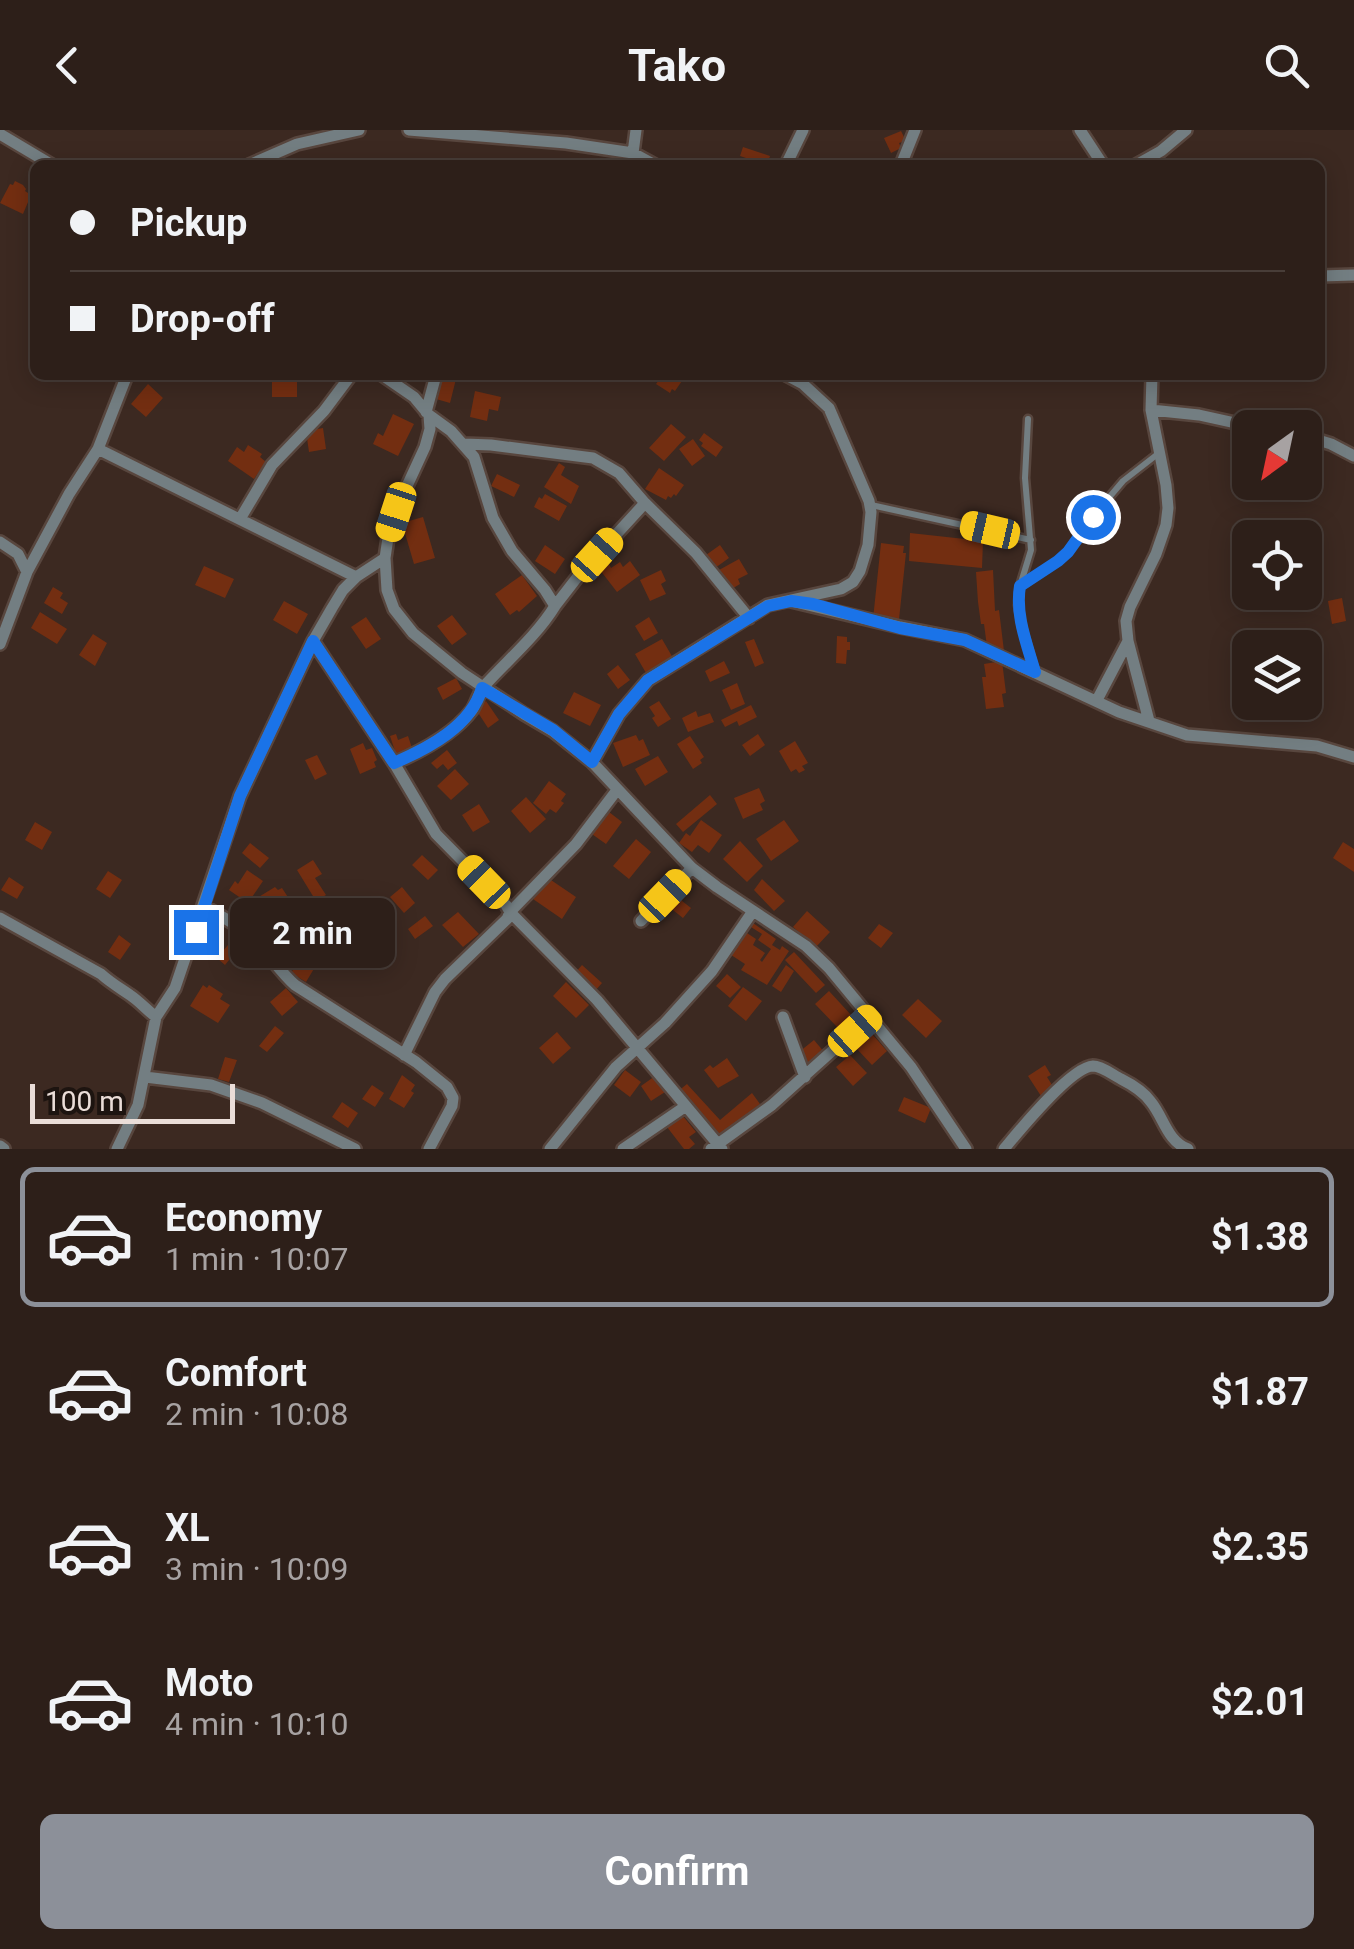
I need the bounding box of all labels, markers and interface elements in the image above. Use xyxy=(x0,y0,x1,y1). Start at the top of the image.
icon: back xyxy=(40,38,95,93)
icon: search xyxy=(1259,38,1314,93)
text: Tako xyxy=(628,39,726,92)
text: Pickup xyxy=(130,201,247,245)
text: Drop-off xyxy=(130,297,275,341)
north arrow xyxy=(1232,410,1322,500)
map controls xyxy=(1232,410,1322,720)
car xyxy=(372,479,420,545)
route start xyxy=(1071,495,1116,540)
car xyxy=(957,509,1023,551)
button: locate xyxy=(1232,520,1322,610)
car xyxy=(566,523,628,587)
button: layers xyxy=(1232,630,1322,720)
car xyxy=(452,850,516,914)
car xyxy=(633,864,697,928)
callout: 2 min xyxy=(231,897,396,967)
route end xyxy=(174,910,219,955)
text: 2 min xyxy=(272,914,353,952)
car xyxy=(823,1000,887,1062)
scale bar xyxy=(30,1079,235,1124)
text: 100 m xyxy=(45,1085,124,1118)
icon: car xyxy=(45,1192,135,1282)
text: Economy xyxy=(165,1196,322,1240)
text: $1.38 xyxy=(1211,1215,1309,1259)
text: 1 min · 10:07 xyxy=(165,1240,348,1278)
icon: car xyxy=(45,1347,135,1437)
text: Comfort xyxy=(165,1351,307,1395)
text: $1.87 xyxy=(1211,1370,1309,1414)
text: 2 min · 10:08 xyxy=(165,1395,348,1433)
icon: car xyxy=(45,1502,135,1592)
text: XL xyxy=(165,1506,210,1550)
text: $2.35 xyxy=(1211,1525,1309,1569)
text: 3 min · 10:09 xyxy=(165,1550,348,1588)
icon: car xyxy=(45,1657,135,1747)
text: Moto xyxy=(165,1661,254,1705)
text: $2.01 xyxy=(1211,1680,1309,1724)
text: 4 min · 10:10 xyxy=(165,1705,348,1743)
button: Confirm xyxy=(40,1814,1314,1929)

